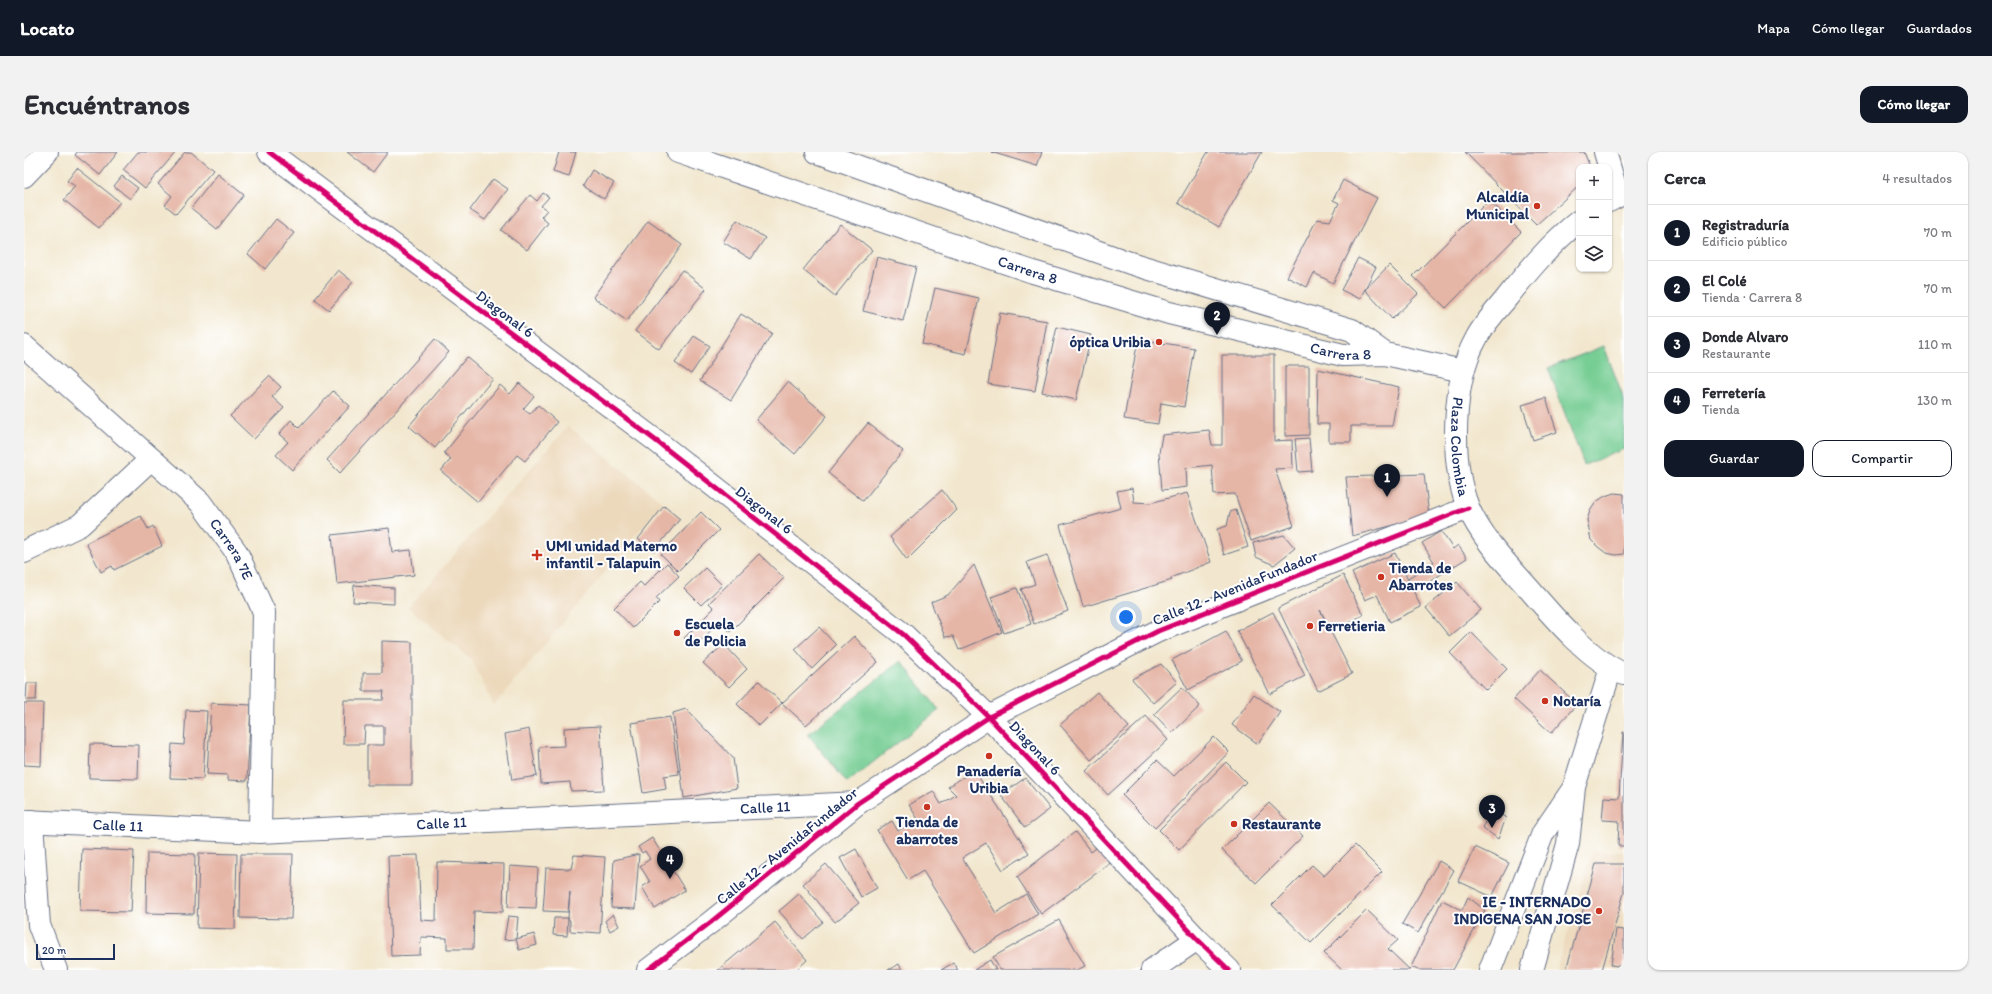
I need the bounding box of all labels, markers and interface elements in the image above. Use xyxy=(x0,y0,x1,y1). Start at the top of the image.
text: Locato xyxy=(20,17,74,40)
text: Mapa xyxy=(1757,20,1790,37)
text: Cómo llegar xyxy=(1812,20,1884,37)
text: Guardados xyxy=(1906,20,1972,37)
button: Cómo llegar xyxy=(1860,86,1968,123)
text: Encuéntranos xyxy=(24,87,190,121)
map controls xyxy=(1576,164,1612,272)
button: + xyxy=(1576,164,1612,200)
text: Cerca xyxy=(1664,168,1706,188)
text: 4 resultados xyxy=(1882,171,1952,186)
place label: Alcaldía Municipal xyxy=(1466,188,1530,224)
button: − xyxy=(1576,200,1612,236)
marker: Alcaldía Municipal xyxy=(1532,201,1542,211)
text: Registraduría xyxy=(1702,216,1789,234)
text: 1 xyxy=(1674,225,1680,240)
text: 70 m xyxy=(1924,225,1952,240)
text: Edificio público xyxy=(1702,234,1787,249)
button: layers xyxy=(1576,236,1612,272)
street label: Carrera 8 xyxy=(995,252,1060,288)
text: El Colé xyxy=(1702,272,1747,290)
text: 2 xyxy=(1674,281,1680,296)
text: 70 m xyxy=(1924,281,1952,296)
street label: Diagonal 6 xyxy=(472,286,538,342)
text: Tienda · Carrera 8 xyxy=(1702,290,1802,305)
pin: 2 xyxy=(1204,302,1230,335)
text: Donde Alvaro xyxy=(1702,328,1789,346)
place label: óptica Uribia xyxy=(1069,333,1152,352)
marker: óptica Uribia xyxy=(1154,337,1164,347)
text: 3 xyxy=(1673,337,1681,352)
text: 110 m xyxy=(1918,337,1952,352)
street label: Carrera 8 xyxy=(1308,338,1371,364)
text: Restaurante xyxy=(1702,346,1771,361)
text: Ferretería xyxy=(1702,384,1766,402)
text: 4 xyxy=(1673,393,1681,408)
text: 130 m xyxy=(1917,393,1952,408)
street label: Plaza Colombia xyxy=(1447,396,1473,499)
text: Tienda xyxy=(1702,402,1740,417)
button: Guardar xyxy=(1664,440,1804,477)
button: Compartir xyxy=(1812,440,1952,477)
pin: 1 xyxy=(1374,464,1400,497)
street label: Diagonal 6 xyxy=(732,482,796,538)
street label: Carrera 7E xyxy=(206,515,257,583)
place label: UMI unidad Materno infantil - Talapuin xyxy=(546,537,677,573)
street label: Calle 12 - AvenidaFundador xyxy=(1150,547,1320,629)
marker: UMI unidad Materno infantil - Talapuin xyxy=(531,549,543,561)
place label: Tienda de Abarrotes xyxy=(1388,559,1453,594)
marker: Tienda de Abarrotes xyxy=(1376,572,1386,582)
your location xyxy=(1116,607,1136,627)
place label: Escuela de Policia xyxy=(685,615,747,650)
place label: Ferretieria xyxy=(1318,617,1386,635)
marker: Ferretieria xyxy=(1305,621,1315,631)
marker: Escuela de Policia xyxy=(672,628,682,638)
place label: Notaría xyxy=(1553,692,1601,710)
marker: Notaría xyxy=(1540,696,1550,706)
street label: Diagonal 6 xyxy=(1005,717,1065,779)
marker: Panadería Uribia xyxy=(984,751,994,761)
place label: Panadería Uribia xyxy=(957,762,1021,797)
street label: Calle 12 - AvenidaFundador xyxy=(713,783,861,909)
pin: 3 xyxy=(1479,795,1505,828)
street label: Calle 11 xyxy=(740,797,791,818)
marker: Tienda de abarrotes xyxy=(922,802,932,812)
street label: Calle 11 xyxy=(416,813,467,833)
place label: Tienda de abarrotes xyxy=(895,813,958,848)
street label: Calle 11 xyxy=(92,815,144,836)
place label: Restaurante xyxy=(1242,815,1321,833)
marker: Restaurante xyxy=(1229,819,1239,829)
pin: 4 xyxy=(657,846,683,879)
place label: IE - INTERNADO INDIGENA SAN JOSE xyxy=(1454,893,1592,928)
marker: IE - INTERNADO INDIGENA SAN JOSE xyxy=(1594,906,1604,916)
scale bar xyxy=(36,942,115,961)
text: 20 m xyxy=(42,944,66,957)

